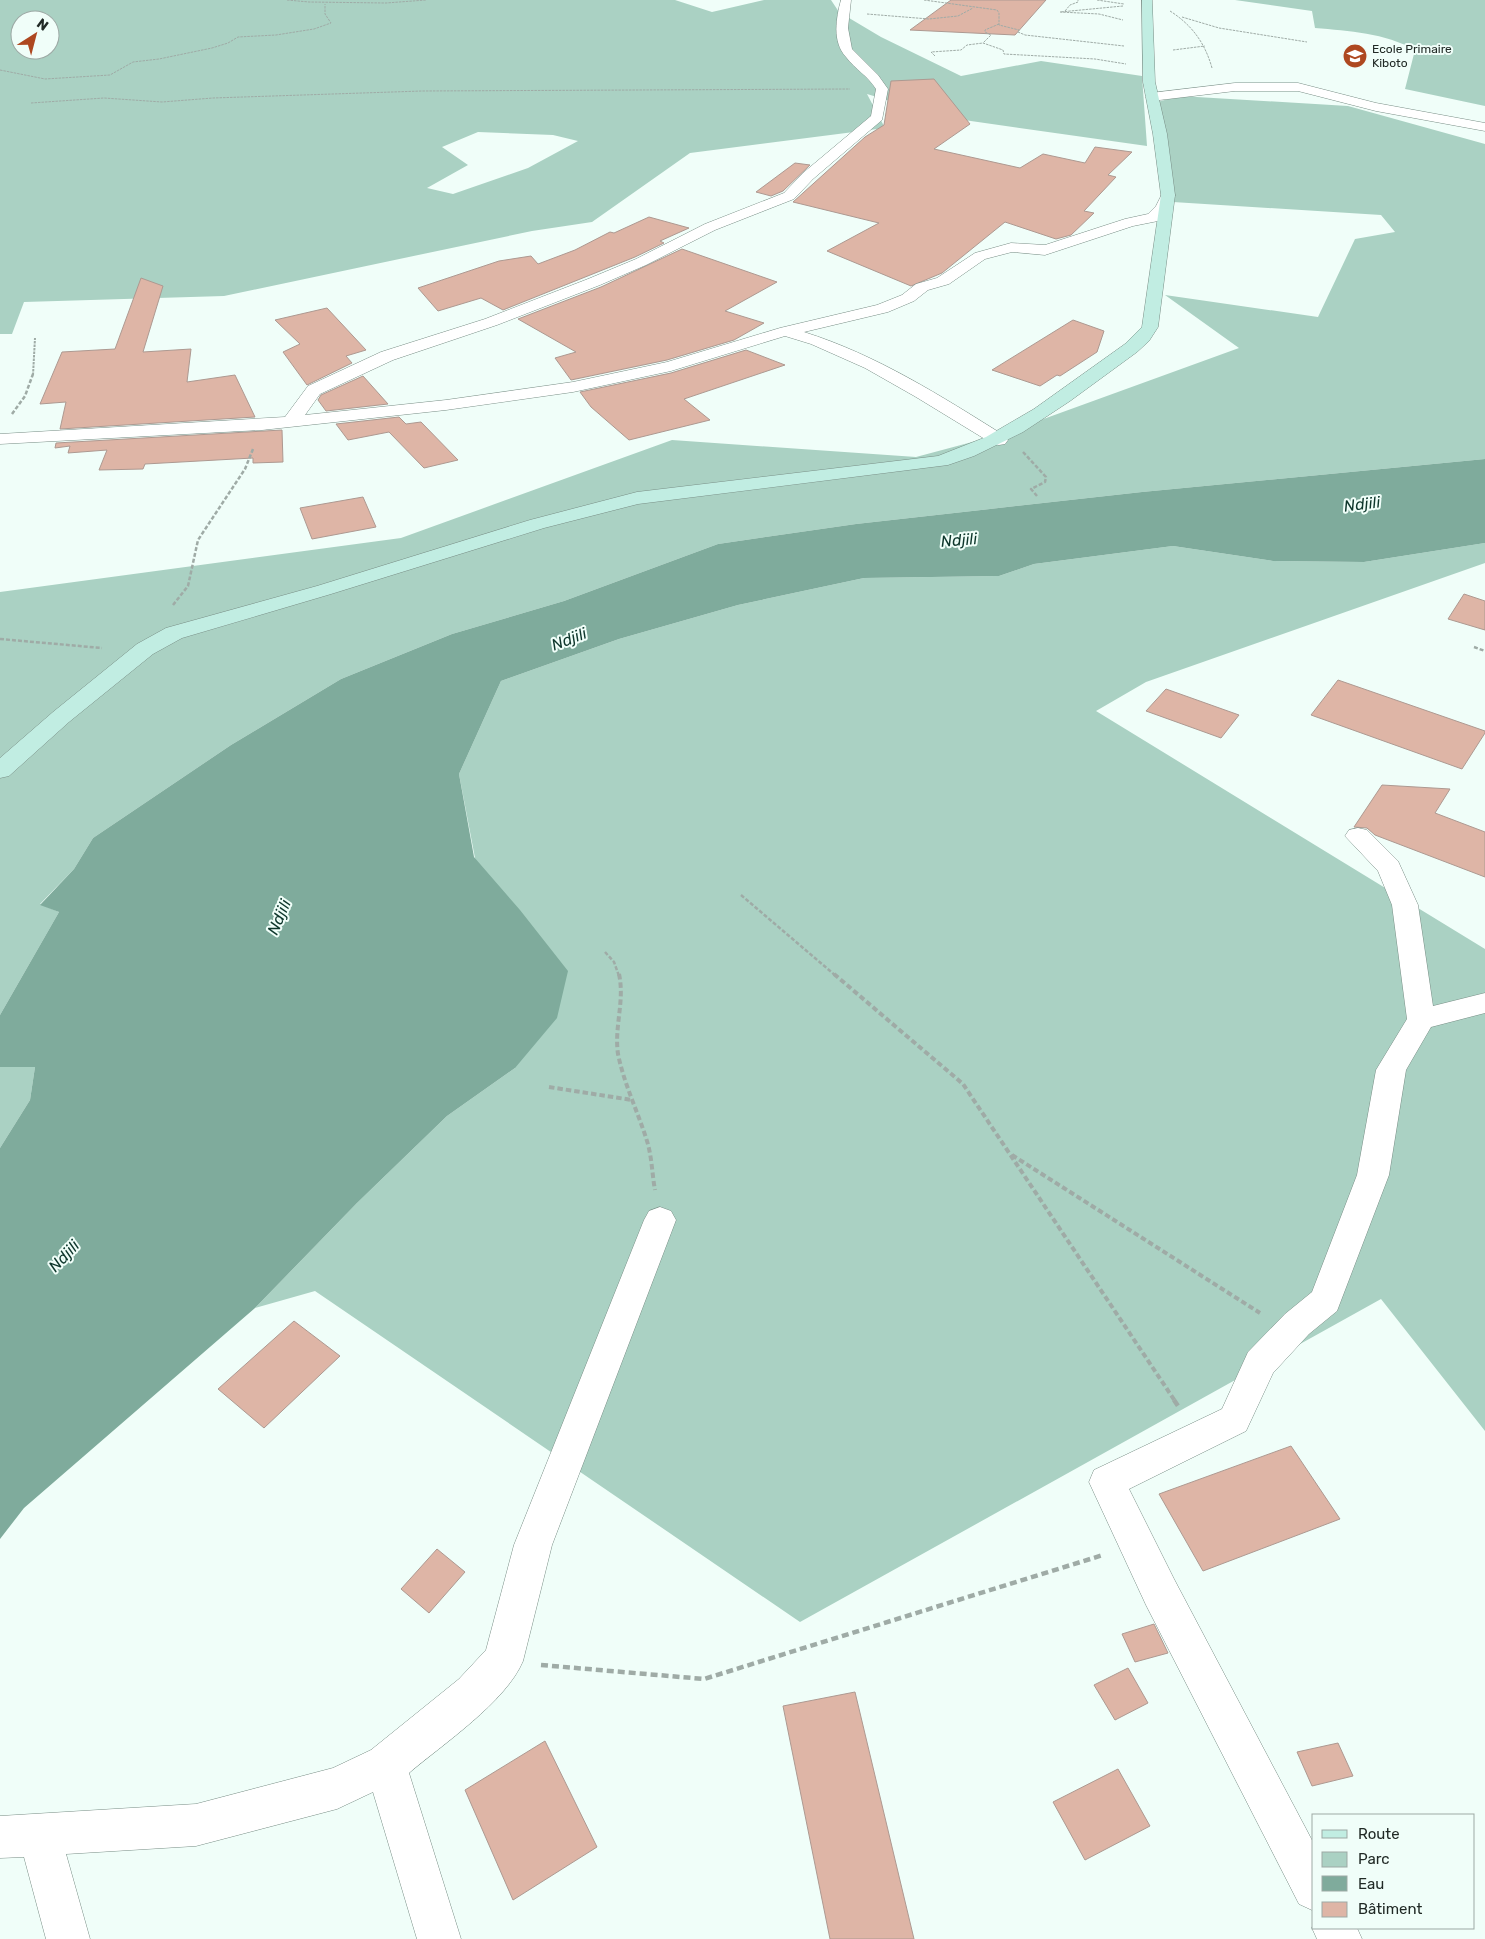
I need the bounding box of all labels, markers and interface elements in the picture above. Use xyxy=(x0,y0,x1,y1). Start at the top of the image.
north arrow xyxy=(10,10,60,60)
text: N xyxy=(33,15,51,35)
place label: Ecole Primaire Kiboto xyxy=(1372,42,1452,70)
school or university icon: Ecole Primaire Kiboto xyxy=(1342,43,1368,69)
water label: Ndjili xyxy=(1343,492,1382,516)
water label: Ndjili xyxy=(940,529,979,551)
water label: Ndjili xyxy=(549,623,590,654)
water label: Ndjili xyxy=(263,896,295,937)
water label: Ndjili xyxy=(45,1235,84,1276)
legend xyxy=(1312,1814,1475,1929)
text: Route xyxy=(1358,1825,1400,1843)
text: Parc xyxy=(1358,1850,1390,1868)
text: Eau xyxy=(1358,1875,1384,1893)
text: Bâtiment xyxy=(1358,1900,1422,1918)

